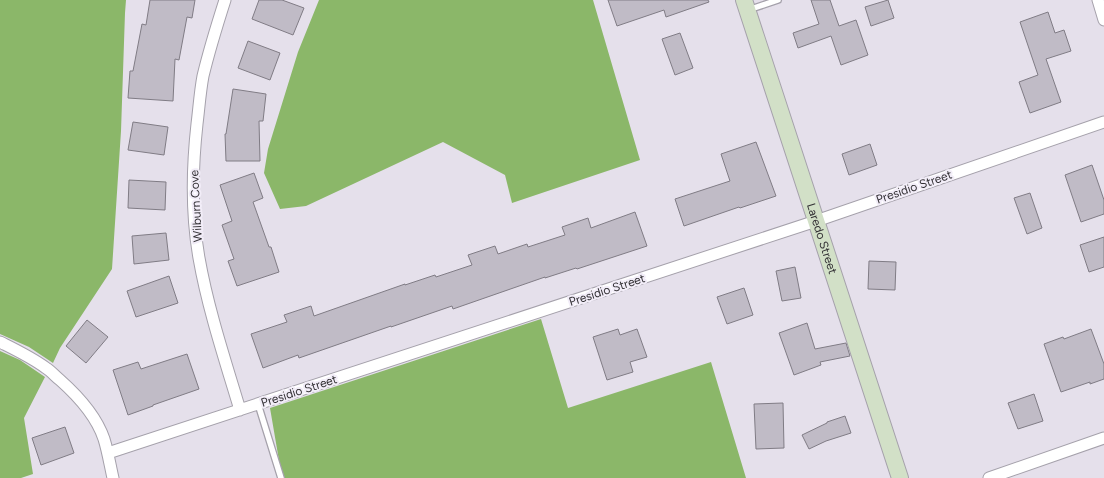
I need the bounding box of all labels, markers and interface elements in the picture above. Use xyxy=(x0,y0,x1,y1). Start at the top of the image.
street label: Presidio Street xyxy=(874,167,954,207)
street label: Wilburn Cove xyxy=(187,169,205,243)
street label: Laredo Street xyxy=(804,201,840,276)
street label: Presidio Street xyxy=(567,271,647,309)
street label: Presidio Street xyxy=(259,372,339,410)

